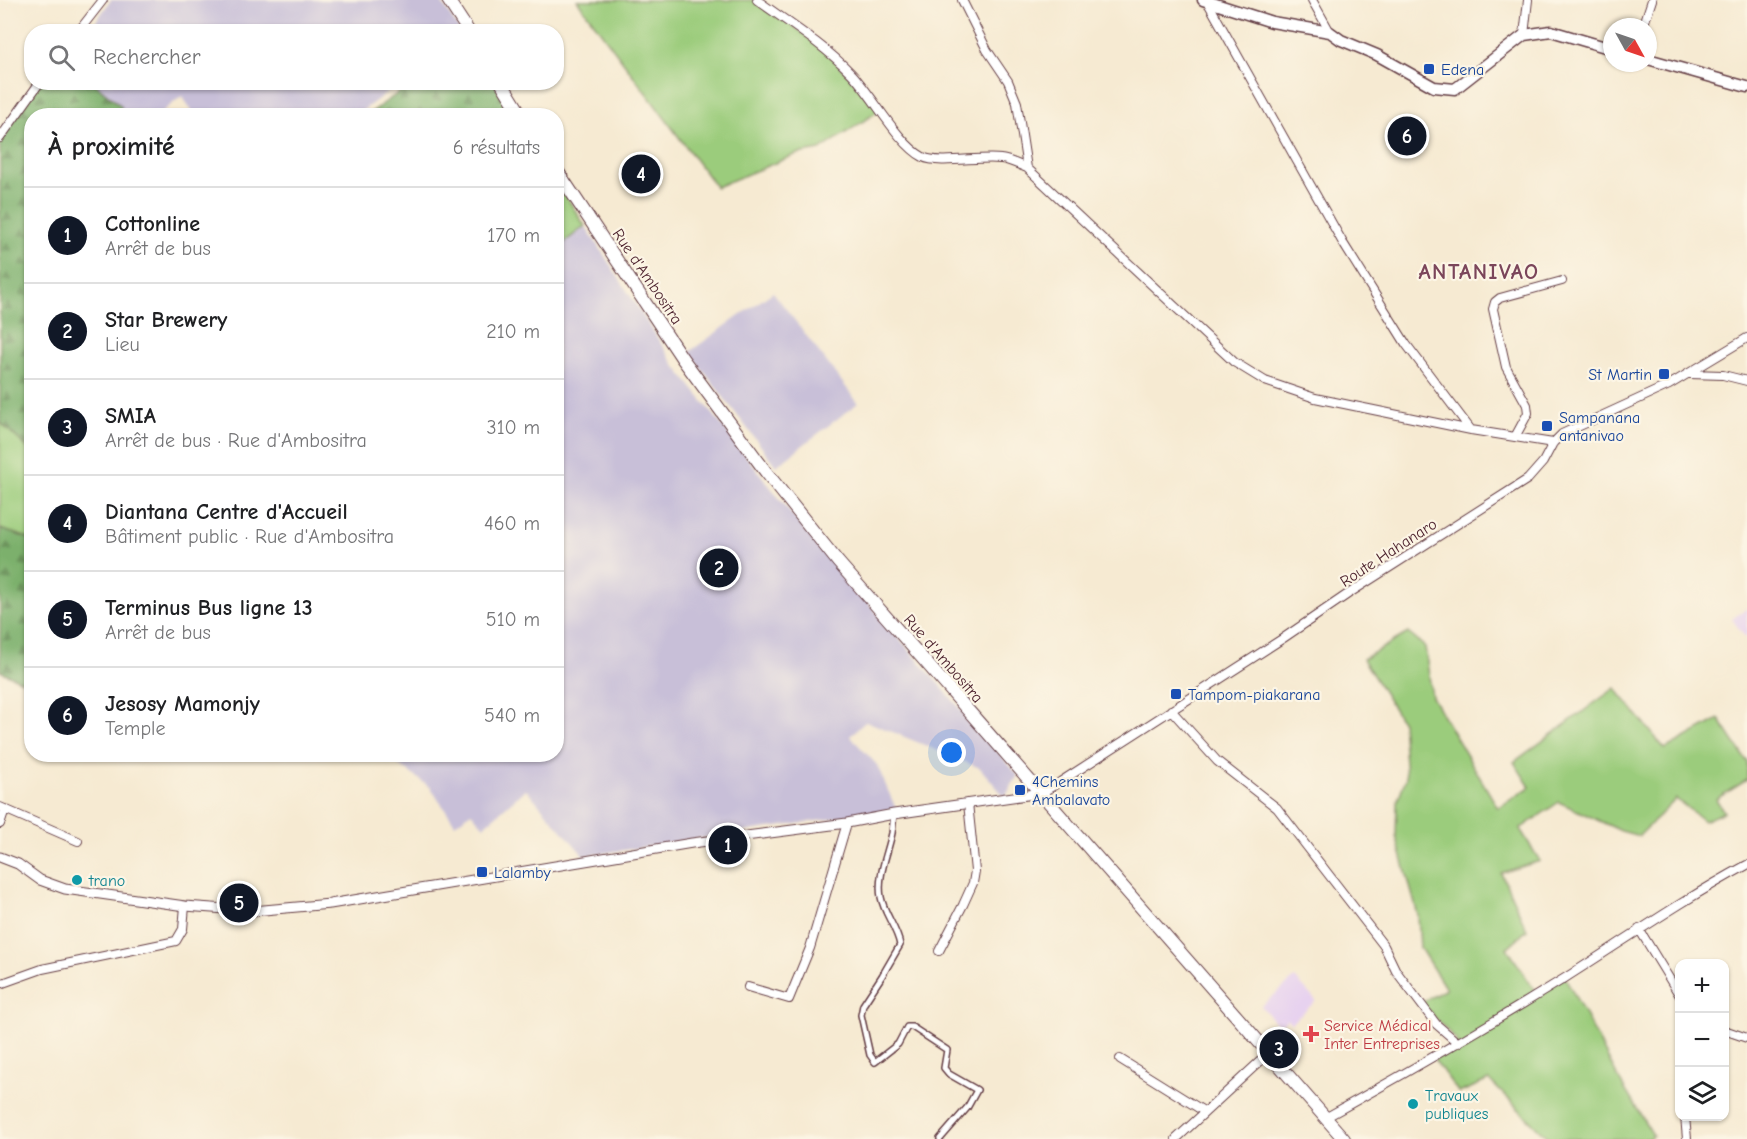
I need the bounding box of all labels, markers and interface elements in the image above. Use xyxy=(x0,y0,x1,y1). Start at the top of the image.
north arrow xyxy=(1603,18,1657,72)
search box xyxy=(24,24,564,90)
icon: search xyxy=(45,41,78,74)
text: Rechercher xyxy=(93,44,201,70)
place label: Edena xyxy=(1441,61,1484,79)
marker: Edena xyxy=(1422,62,1436,76)
pin: 6 xyxy=(1388,114,1426,158)
text: À proximité xyxy=(48,132,175,162)
text: 6 résultats xyxy=(453,136,540,159)
pin: 4 xyxy=(622,152,660,196)
text: Cottonline xyxy=(105,211,200,237)
text: 1 xyxy=(64,224,71,247)
text: 170 m xyxy=(487,224,540,247)
street label: Rue d'Ambositra xyxy=(609,225,686,328)
text: Arrêt de bus xyxy=(105,237,211,260)
district label: ANTANIVAO xyxy=(1418,259,1540,285)
text: Star Brewery xyxy=(105,307,227,333)
text: 2 xyxy=(63,320,72,343)
text: 210 m xyxy=(486,320,540,343)
text: Lieu xyxy=(105,333,140,356)
place label: St Martin xyxy=(1588,366,1652,384)
marker: St Martin xyxy=(1657,367,1671,381)
text: SMIA xyxy=(105,403,156,429)
place label: Sampanana antanivao xyxy=(1559,409,1640,445)
text: 3 xyxy=(63,416,72,439)
text: 310 m xyxy=(487,416,540,439)
marker: Sampanana antanivao xyxy=(1540,419,1554,433)
text: Arrêt de bus · Rue d'Ambositra xyxy=(105,429,367,452)
text: Diantana Centre d'Accueil xyxy=(105,499,348,525)
text: 4 xyxy=(63,512,72,535)
text: 460 m xyxy=(484,512,540,535)
street label: Route Hahanaro xyxy=(1337,515,1440,591)
text: Bâtiment public · Rue d'Ambositra xyxy=(105,525,394,548)
pin: 2 xyxy=(700,546,738,590)
text: Terminus Bus ligne 13 xyxy=(105,595,313,621)
text: 5 xyxy=(62,608,73,631)
text: 510 m xyxy=(486,608,540,631)
street label: Rue d'Ambositra xyxy=(900,611,987,707)
text: Arrêt de bus xyxy=(105,621,211,644)
place label: Tampom-piakarana xyxy=(1188,686,1320,704)
marker: Tampom-piakarana xyxy=(1169,687,1183,701)
text: Jesosy Mamonjy xyxy=(105,691,260,717)
text: 6 xyxy=(62,704,73,727)
text: 540 m xyxy=(484,704,540,727)
text: Temple xyxy=(105,717,165,740)
your location xyxy=(937,738,966,767)
place label: 4Chemins Ambalavato xyxy=(1032,773,1110,809)
marker: 4Chemins Ambalavato xyxy=(1013,783,1027,797)
pin: 1 xyxy=(708,822,748,868)
place label: Lalamby xyxy=(494,864,551,882)
marker: Lalamby xyxy=(475,865,489,879)
place label: trano xyxy=(88,872,125,890)
marker: trano xyxy=(70,873,84,887)
pin: 5 xyxy=(220,880,258,926)
map controls xyxy=(1675,959,1729,1121)
button: + xyxy=(1675,959,1729,1013)
button: − xyxy=(1675,1013,1729,1067)
place label: Service Médical Inter Entreprises xyxy=(1324,1017,1440,1053)
marker: Service Médical Inter Entreprises xyxy=(1302,1025,1320,1043)
pin: 3 xyxy=(1260,1026,1298,1072)
button: layers xyxy=(1675,1067,1729,1121)
place label: Travaux publiques xyxy=(1425,1087,1489,1123)
marker: Travaux publiques xyxy=(1406,1097,1420,1111)

